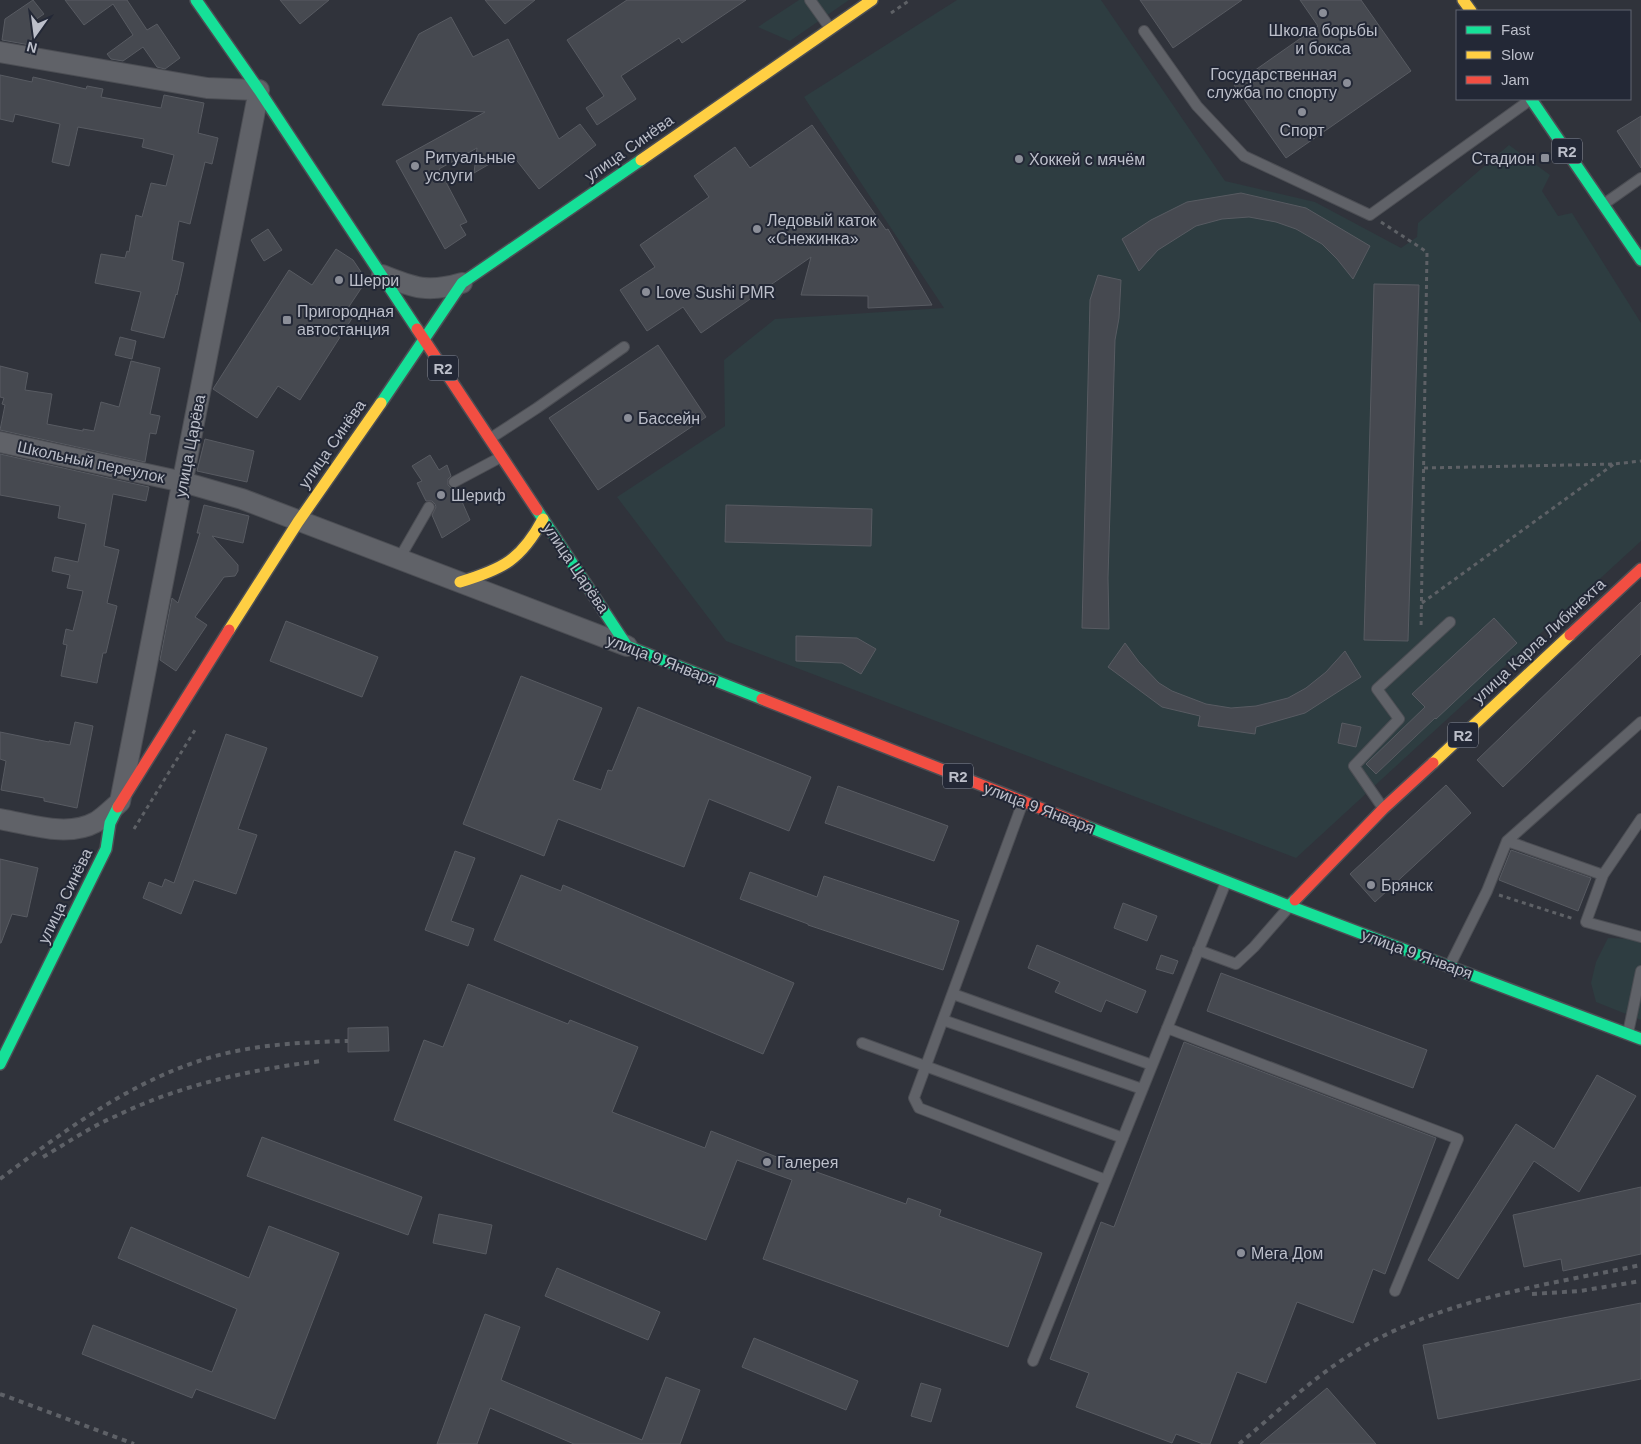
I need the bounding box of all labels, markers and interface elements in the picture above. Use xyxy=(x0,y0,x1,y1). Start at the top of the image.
marker: Школа борьбы и бокса xyxy=(1317,7,1329,19)
north arrow xyxy=(10,10,60,60)
legend xyxy=(1456,10,1631,100)
text: Fast xyxy=(1501,21,1531,38)
place label: Школа борьбы и бокса xyxy=(1268,22,1378,57)
text: N xyxy=(25,39,39,57)
text: Slow xyxy=(1501,46,1534,63)
place label: Государственная служба по спорту xyxy=(1207,66,1337,101)
text: Jam xyxy=(1501,71,1529,88)
marker: Государственная служба по спорту xyxy=(1341,77,1353,89)
marker: Спорт xyxy=(1296,106,1308,118)
street label: улица Синёва xyxy=(582,111,677,185)
place label: Спорт xyxy=(1280,122,1325,139)
road number: R2 xyxy=(1552,138,1582,164)
place label: Ритуальные услуги xyxy=(425,149,516,184)
place label: Стадион xyxy=(1471,150,1535,167)
place label: Хоккей с мячём xyxy=(1029,151,1145,168)
marker: Стадион xyxy=(1539,152,1551,164)
marker: Хоккей с мячём xyxy=(1013,153,1025,165)
marker: Ритуальные услуги xyxy=(409,160,421,172)
place label: Ледовый каток «Снежинка» xyxy=(767,212,878,247)
marker: Ледовый каток «Снежинка» xyxy=(751,223,763,235)
place label: Шерри xyxy=(349,272,399,289)
marker: Шерри xyxy=(333,274,345,286)
place label: Love Sushi PMR xyxy=(656,284,775,301)
marker: Love Sushi PMR xyxy=(640,286,652,298)
place label: Пригородная автостанция xyxy=(297,303,394,338)
marker: Пригородная автостанция xyxy=(281,314,293,326)
road number: R2 xyxy=(428,356,458,380)
street label: улица Царёва xyxy=(172,393,208,499)
street label: улица Синёва xyxy=(295,396,369,491)
place label: Бассейн xyxy=(638,410,700,427)
marker: Бассейн xyxy=(622,412,634,424)
street label: Школьный переулок xyxy=(16,438,167,486)
place label: Шериф xyxy=(451,487,506,504)
marker: Шериф xyxy=(435,489,447,501)
street label: улица Царёва xyxy=(540,520,612,616)
street label: улица Карла Либкнехта xyxy=(1469,575,1609,707)
street label: улица 9 Января xyxy=(604,631,720,689)
road number: R2 xyxy=(1448,722,1478,748)
road number: R2 xyxy=(943,764,973,788)
street label: улица 9 Января xyxy=(981,779,1097,837)
street label: улица Синёва xyxy=(35,846,95,946)
place label: Брянск xyxy=(1381,877,1434,894)
marker: Брянск xyxy=(1365,879,1377,891)
street label: улица 9 Января xyxy=(1359,926,1475,982)
place label: Галерея xyxy=(777,1154,838,1171)
marker: Галерея xyxy=(761,1156,773,1168)
place label: Мега Дом xyxy=(1251,1245,1323,1262)
marker: Мега Дом xyxy=(1235,1247,1247,1259)

